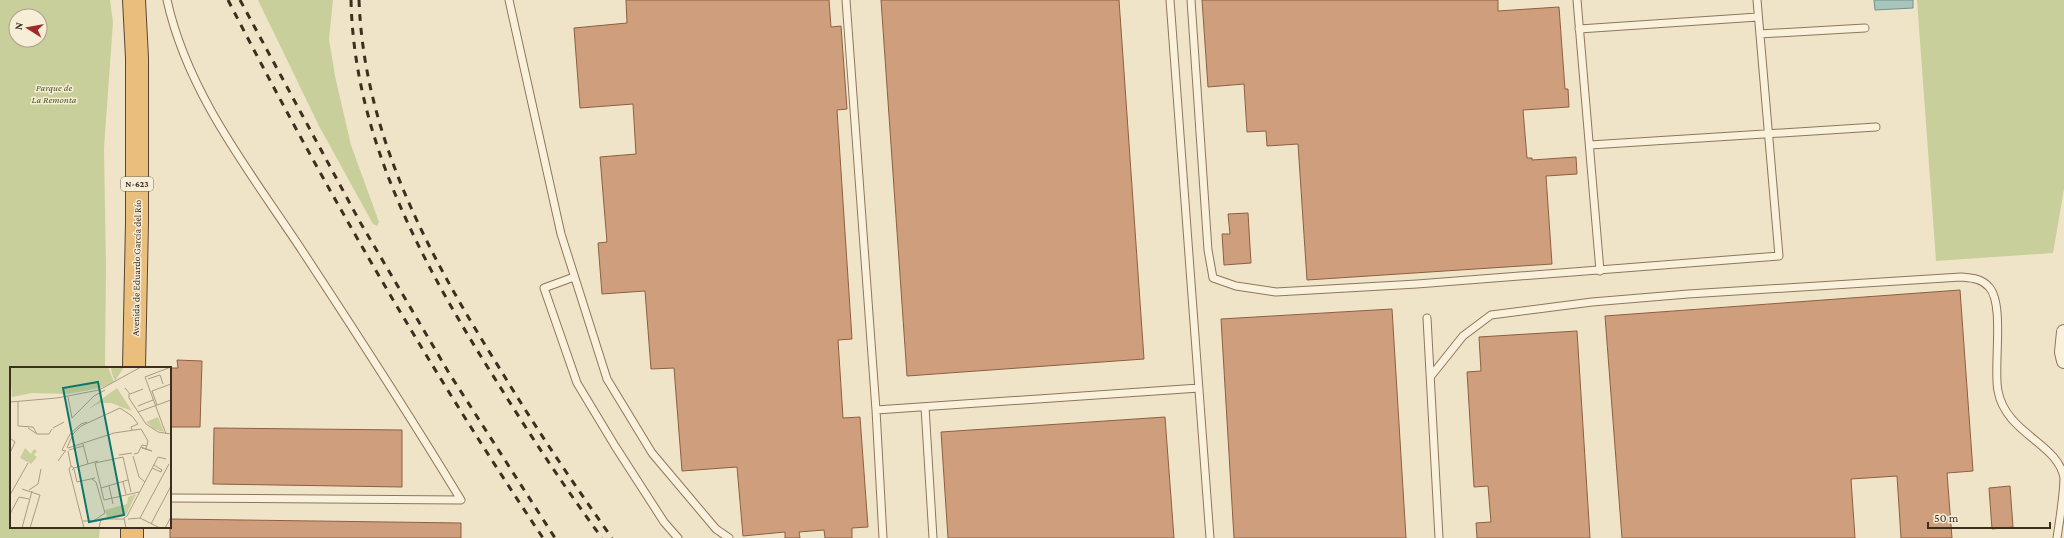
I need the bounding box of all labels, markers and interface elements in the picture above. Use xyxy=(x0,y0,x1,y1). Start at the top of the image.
north arrow xyxy=(8,8,48,48)
text: N xyxy=(12,21,25,31)
park label: Parque de La Remonta xyxy=(31,82,77,105)
road number: N-623 xyxy=(121,177,153,191)
street label: Avenida de Eduardo García del Río xyxy=(130,200,143,336)
inset map xyxy=(10,367,171,528)
scale bar xyxy=(1928,504,2050,530)
text: 50 m xyxy=(1934,511,1959,525)

